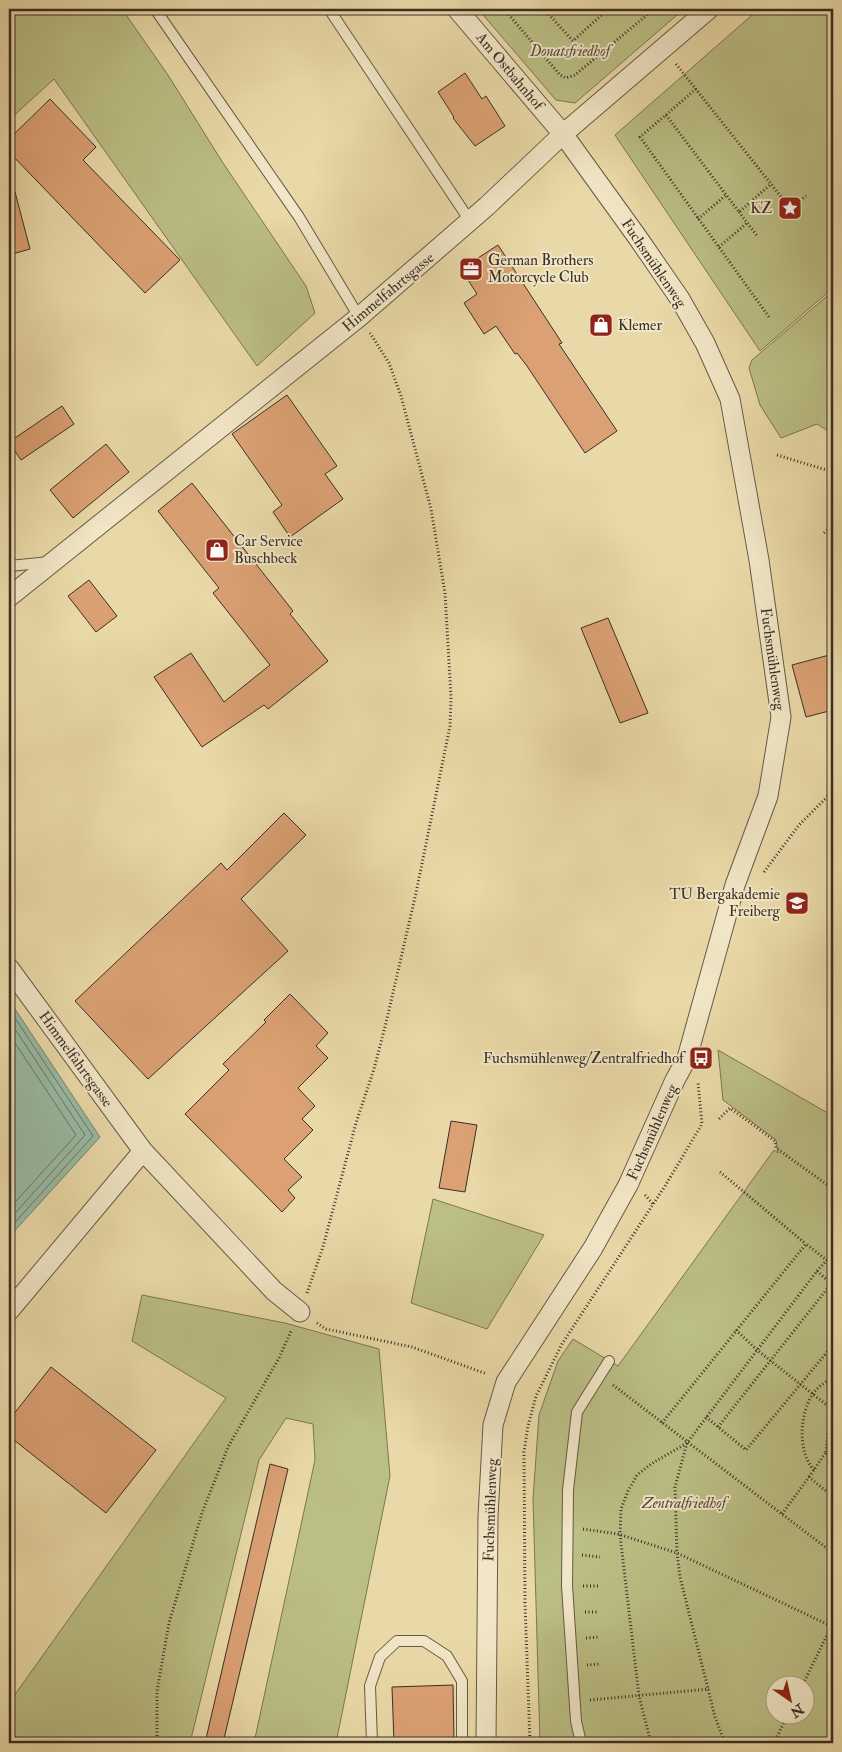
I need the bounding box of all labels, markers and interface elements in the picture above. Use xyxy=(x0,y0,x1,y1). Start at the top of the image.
street label: Am Ostbahnhof xyxy=(471,28,549,116)
park label: Donatsfriedhof xyxy=(529,42,614,61)
place icon: KZ xyxy=(777,195,803,221)
place label: KZ xyxy=(750,199,772,218)
street label: Fuchsmühlenweg xyxy=(617,215,691,312)
street label: Himmelfahrtsgasse xyxy=(338,248,438,336)
place label: German Brothers Motorcycle Club xyxy=(488,251,593,287)
office icon: German Brothers Motorcycle Club xyxy=(458,256,484,282)
shop icon: Klemer xyxy=(588,312,614,338)
place label: Klemer xyxy=(618,316,662,335)
place label: Car Service Buschbeck xyxy=(234,532,303,568)
shop icon: Car Service Buschbeck xyxy=(204,537,230,563)
street label: Fuchsmühlenweg xyxy=(756,607,789,712)
place label: TU Bergakademie Freiberg xyxy=(669,885,781,921)
school or university icon: TU Bergakademie Freiberg xyxy=(784,890,810,916)
street label: Himmelfahrtsgasse xyxy=(34,1008,117,1111)
bus stop icon: Fuchsmühlenweg/Zentralfriedhof xyxy=(688,1045,714,1071)
place label: Fuchsmühlenweg/Zentralfriedhof xyxy=(483,1049,686,1068)
street label: Fuchsmühlenweg xyxy=(623,1081,682,1183)
street label: Fuchsmühlenweg xyxy=(479,1457,502,1562)
park label: Zentralfriedhof xyxy=(641,1494,729,1513)
north arrow xyxy=(764,1674,814,1724)
text: N xyxy=(787,1699,808,1721)

